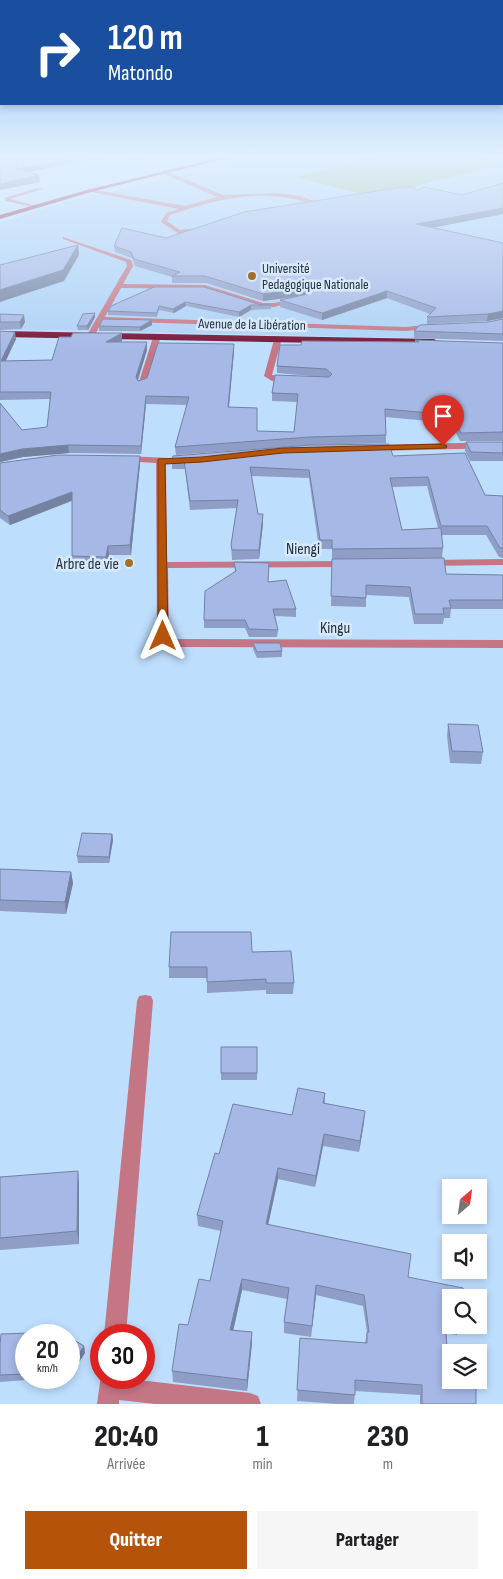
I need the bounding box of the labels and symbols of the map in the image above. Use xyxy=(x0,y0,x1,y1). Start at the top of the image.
place label: Université Pedagogique Nationale xyxy=(262,260,369,293)
marker: Université Pedagogique Nationale xyxy=(246,270,258,282)
street label: Avenue de la Libération xyxy=(197,315,306,334)
pin xyxy=(422,395,464,446)
street label: Niengi xyxy=(286,540,320,559)
place label: Arbre de vie xyxy=(55,555,119,574)
marker: Arbre de vie xyxy=(123,557,135,569)
position arrow xyxy=(136,609,188,661)
street label: Kingu xyxy=(320,619,350,638)
north arrow xyxy=(442,1179,488,1224)
speed limit sign: 30 xyxy=(90,1324,155,1389)

